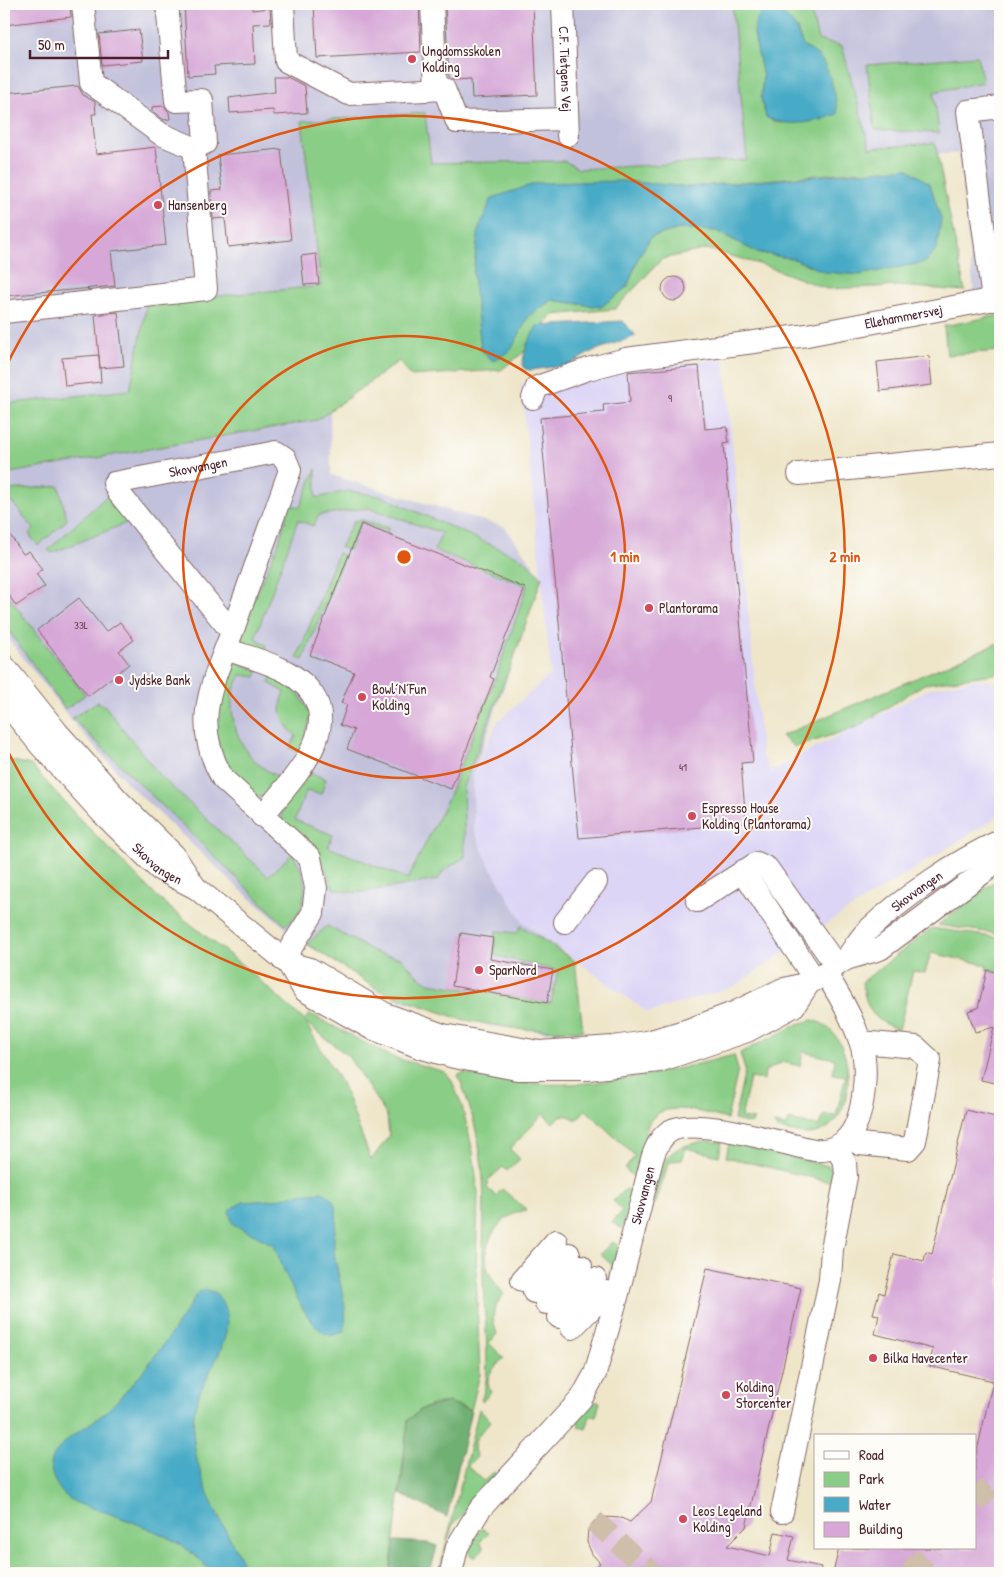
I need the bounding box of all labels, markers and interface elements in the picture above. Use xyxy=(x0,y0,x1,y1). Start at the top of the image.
street label: C.F. Tietgens Vej xyxy=(555,26,577,112)
scale bar xyxy=(30,28,168,60)
text: 50 m xyxy=(38,34,65,55)
place label: Ungdomsskolen Kolding xyxy=(422,41,501,77)
marker: Ungdomsskolen Kolding xyxy=(406,53,418,65)
place label: Hansenberg xyxy=(168,195,227,215)
marker: Hansenberg xyxy=(152,199,164,211)
street label: Ellehammersvej xyxy=(863,299,944,333)
house number: 9 xyxy=(668,391,672,405)
street label: Skovvangen xyxy=(167,452,229,481)
text: 1 min xyxy=(610,546,640,567)
text: 2 min xyxy=(830,546,861,567)
centre of rings xyxy=(395,548,413,566)
place label: Plantorama xyxy=(659,598,718,617)
marker: Plantorama xyxy=(643,602,655,614)
house number: 33L xyxy=(74,618,88,632)
place label: Jydske Bank xyxy=(129,670,190,690)
marker: Jydske Bank xyxy=(113,674,125,686)
place label: Bowl´N´Fun Kolding xyxy=(372,679,427,715)
marker: Bowl´N´Fun Kolding xyxy=(356,691,368,703)
house number: 41 xyxy=(679,760,687,774)
place label: Espresso House Kolding (Plantorama) xyxy=(702,798,811,834)
marker: Espresso House Kolding (Plantorama) xyxy=(686,810,698,822)
street label: Skovvangen xyxy=(128,838,186,888)
street label: Skovvangen xyxy=(887,866,946,916)
place label: SparNord xyxy=(489,960,537,980)
marker: SparNord xyxy=(473,964,485,976)
street label: Skovvangen xyxy=(626,1164,659,1226)
place label: Bilka Havecenter xyxy=(883,1348,968,1367)
marker: Bilka Havecenter xyxy=(867,1352,879,1364)
place label: Kolding Storcenter xyxy=(736,1377,792,1412)
marker: Kolding Storcenter xyxy=(720,1389,732,1401)
legend xyxy=(814,1434,976,1550)
text: Road xyxy=(859,1444,884,1465)
text: Park xyxy=(859,1468,884,1489)
text: Water xyxy=(859,1494,891,1515)
place label: Leos Legeland Kolding xyxy=(693,1501,762,1537)
marker: Leos Legeland Kolding xyxy=(677,1513,689,1525)
text: Building xyxy=(859,1518,903,1539)

